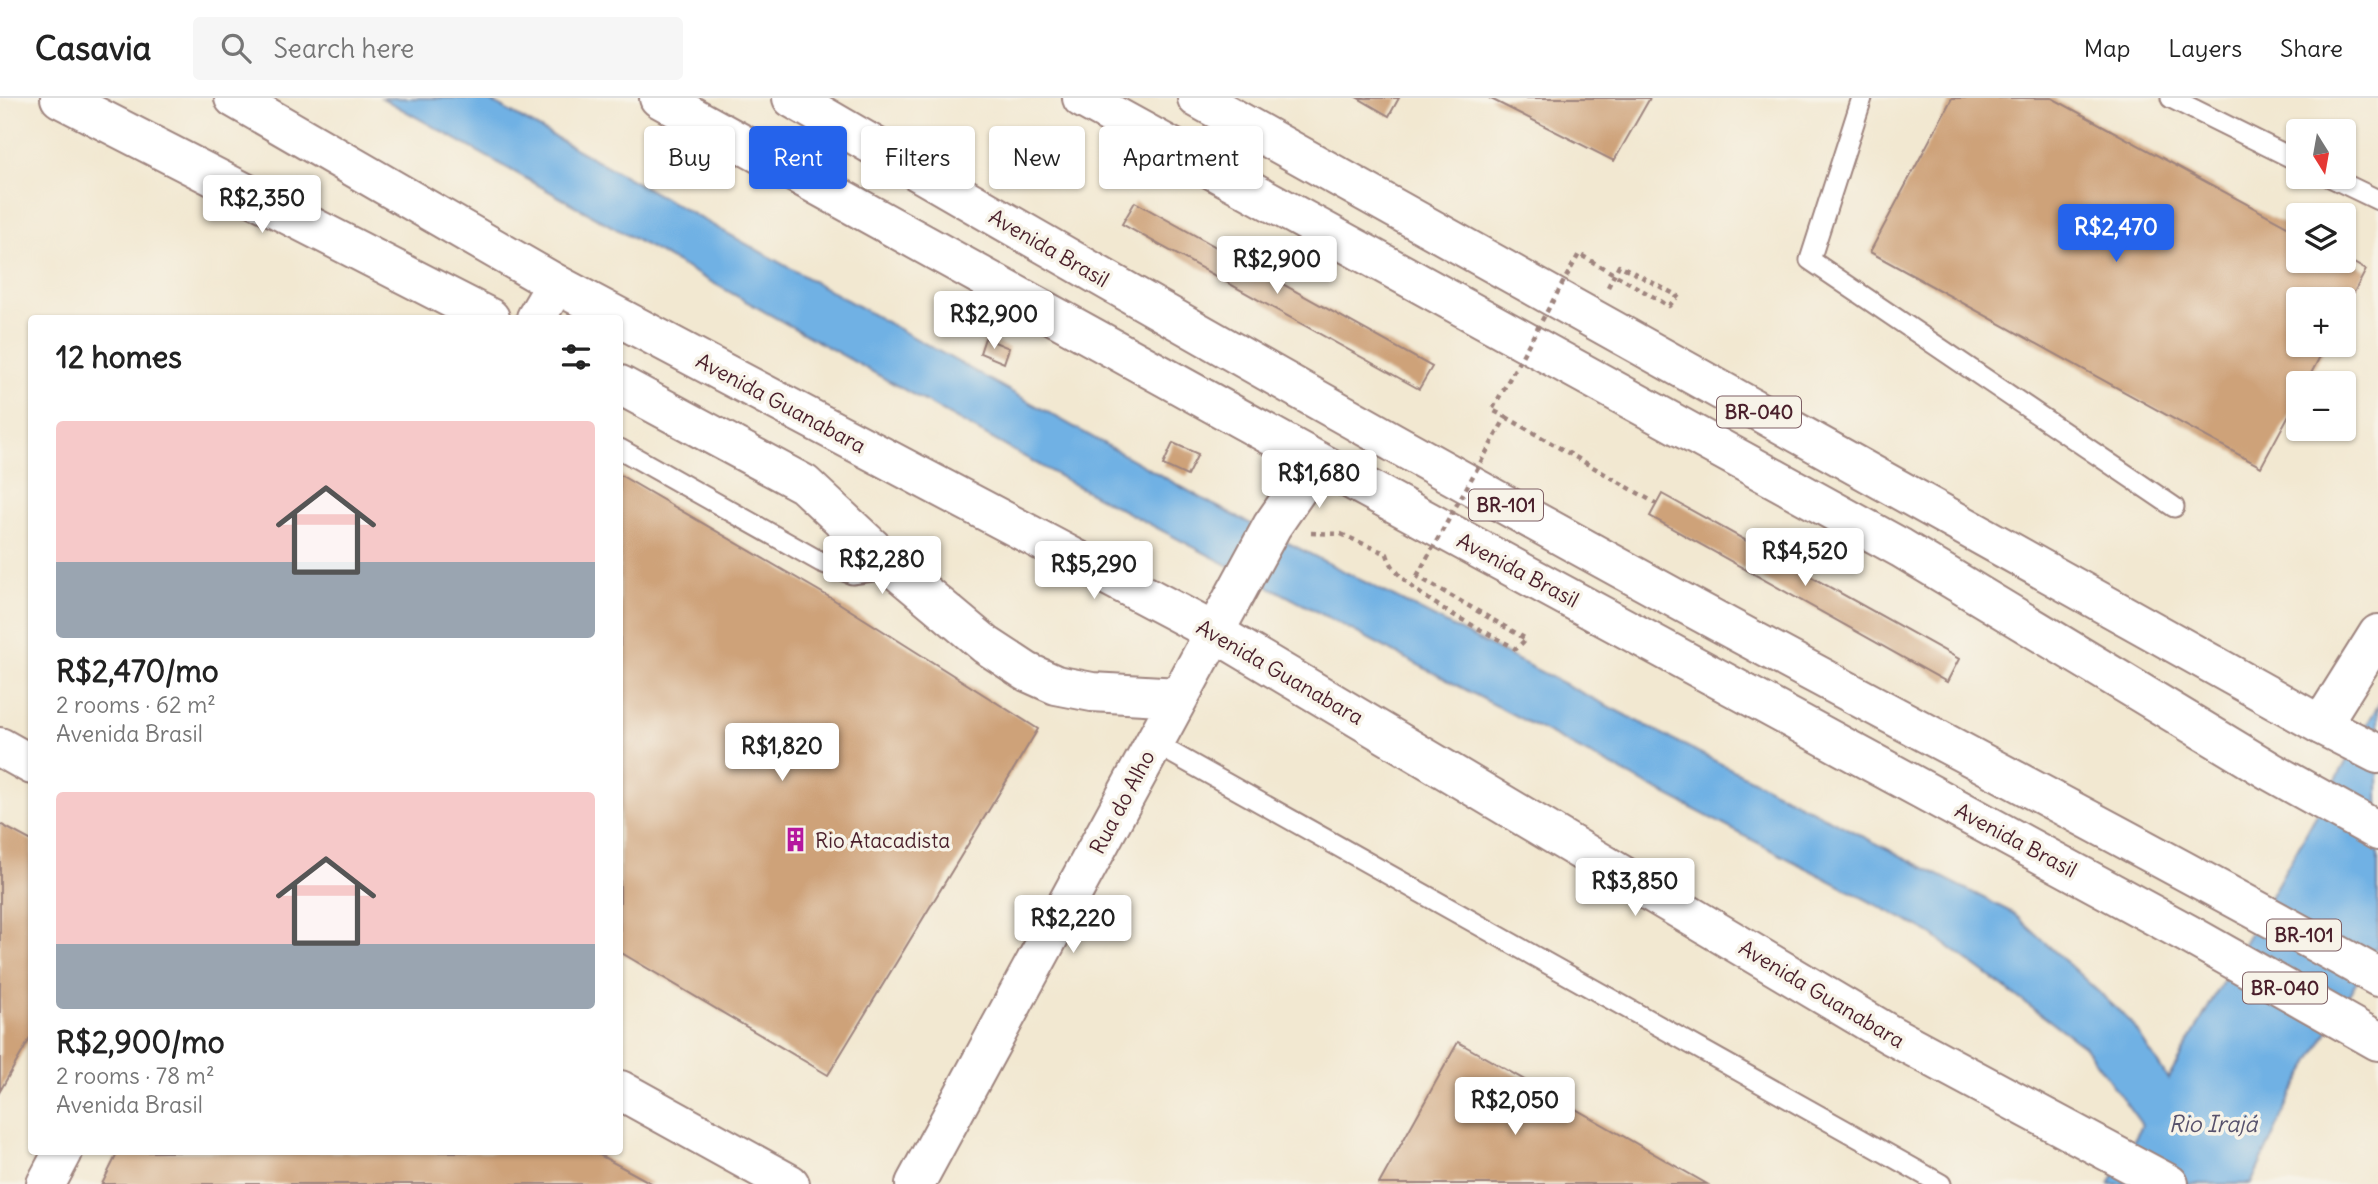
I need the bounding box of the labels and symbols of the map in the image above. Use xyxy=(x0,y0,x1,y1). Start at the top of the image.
north arrow xyxy=(2286,119,2356,189)
pin: R$2,350 xyxy=(197,176,327,235)
street label: Avenida Brasil xyxy=(984,203,1114,293)
pin: R$2,470 xyxy=(2051,204,2181,264)
pin: R$2,900 xyxy=(1212,236,1342,296)
pin: R$2,900 xyxy=(929,292,1059,351)
street label: Avenida Guanabara xyxy=(691,347,871,459)
road number: BR-040 xyxy=(1717,396,1801,428)
pin: R$1,680 xyxy=(1254,450,1384,510)
road number: BR-101 xyxy=(1469,490,1543,520)
street label: Avenida Brasil xyxy=(1452,527,1584,613)
pin: R$4,520 xyxy=(1740,528,1870,588)
pin: R$2,280 xyxy=(817,536,947,596)
pin: R$5,290 xyxy=(1029,542,1159,601)
street label: Avenida Guanabara xyxy=(1192,613,1368,731)
pin: R$1,820 xyxy=(717,724,847,783)
street label: Rua do Alho xyxy=(1083,745,1161,859)
street label: Avenida Brasil xyxy=(1950,797,2082,883)
building icon: Rio Atacadista xyxy=(781,826,809,854)
place label: Rio Atacadista xyxy=(815,827,950,854)
pin: R$3,850 xyxy=(1570,858,1700,918)
pin: R$2,220 xyxy=(1008,896,1138,955)
road number: BR-101 xyxy=(2267,920,2341,950)
street label: Avenida Guanabara xyxy=(1734,934,1910,1054)
road number: BR-040 xyxy=(2243,972,2327,1004)
pin: R$2,050 xyxy=(1450,1077,1580,1137)
water label: Rio Irajá xyxy=(2169,1109,2259,1138)

